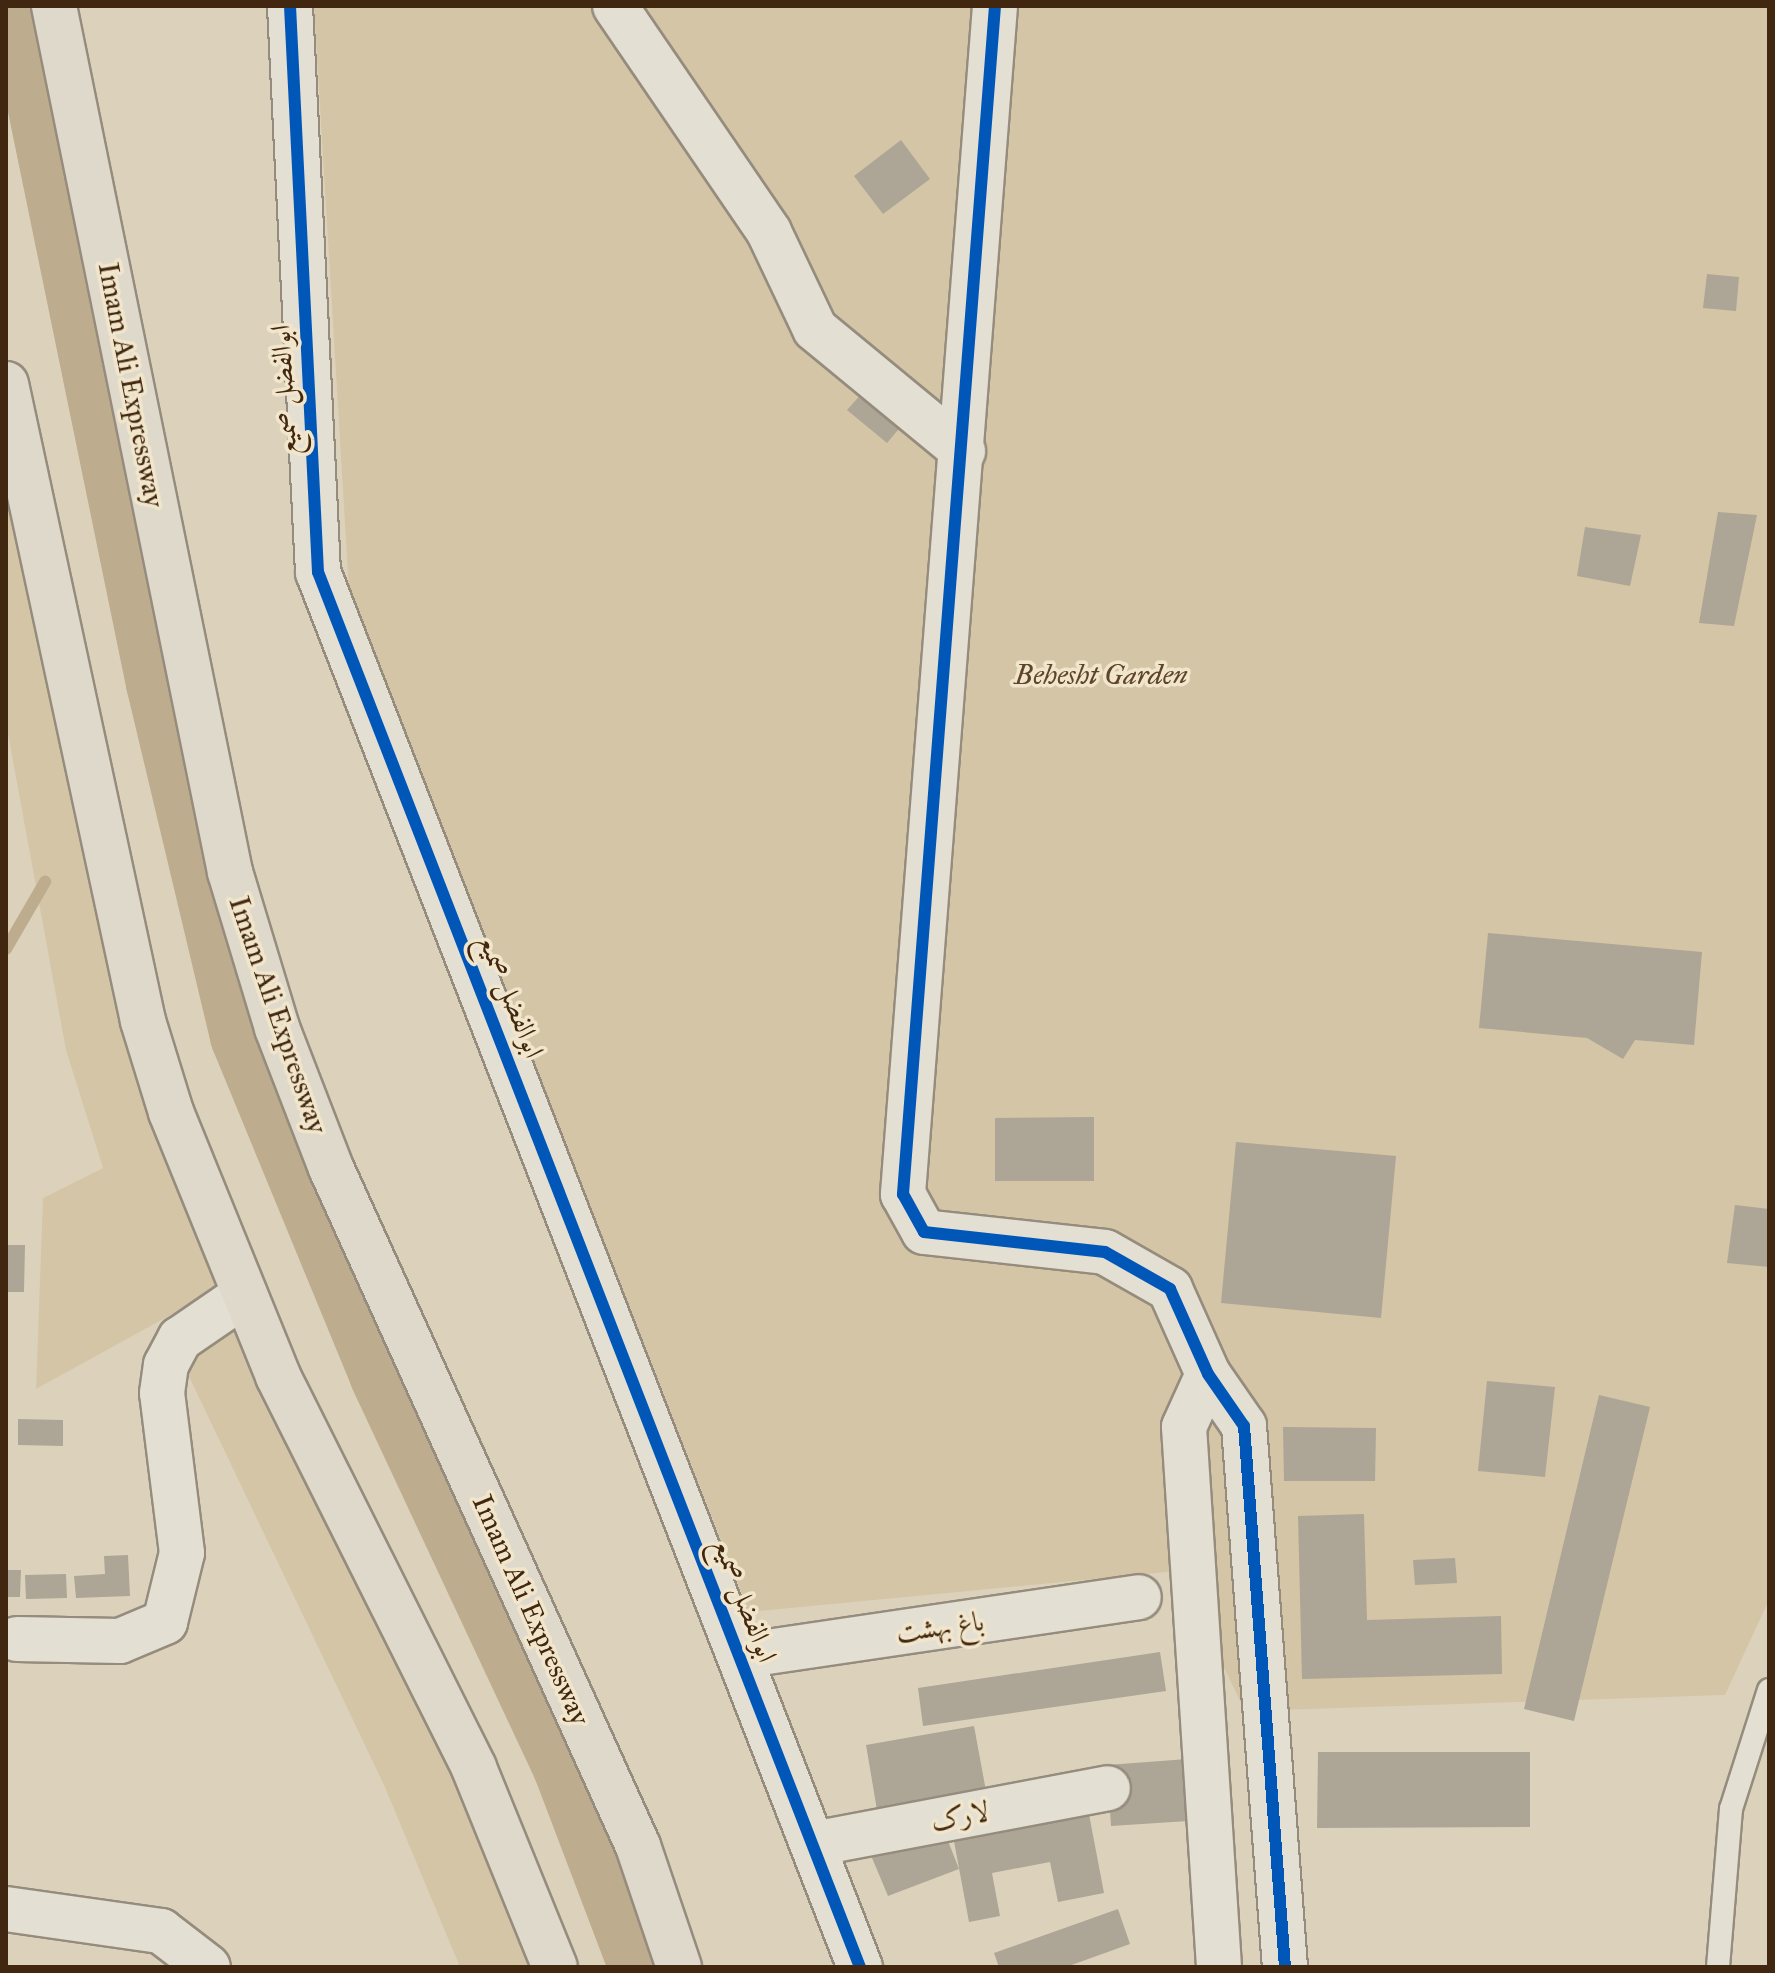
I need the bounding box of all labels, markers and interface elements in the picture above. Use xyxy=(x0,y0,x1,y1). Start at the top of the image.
street label: Imam Ali Expressway xyxy=(91,260,171,510)
street label: ابوالفضل صمیع xyxy=(264,324,304,456)
park label: Behesht Garden xyxy=(1014,658,1188,692)
street label: Imam Ali Expressway xyxy=(222,892,334,1138)
street label: ابوالفضل صمیع xyxy=(471,929,551,1063)
street label: Imam Ali Expressway xyxy=(465,1490,597,1730)
street label: ابوالفضل صمیع xyxy=(706,1533,784,1667)
street label: باغ بهشت xyxy=(894,1604,986,1650)
street label: لارک xyxy=(928,1794,992,1838)

